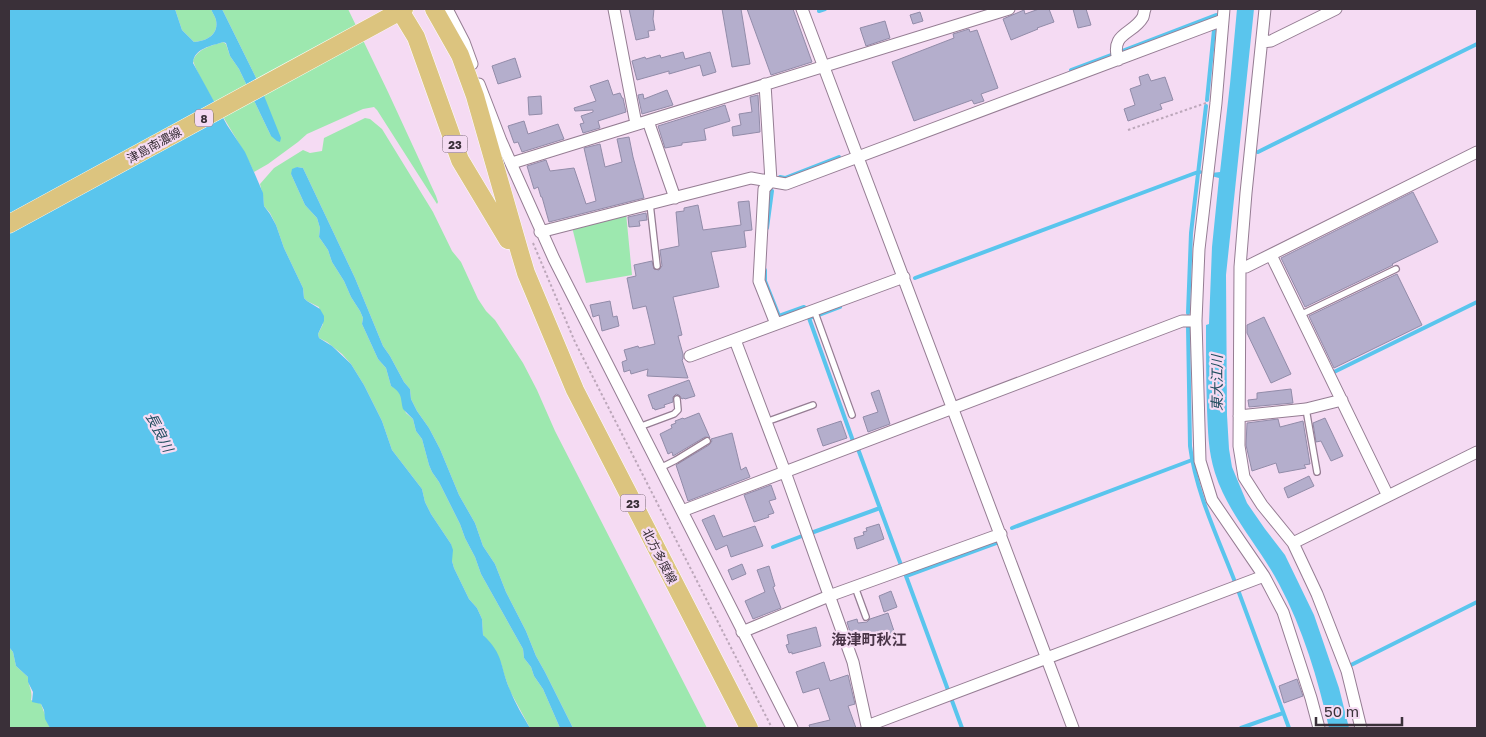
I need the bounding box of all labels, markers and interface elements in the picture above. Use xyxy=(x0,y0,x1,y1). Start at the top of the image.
road number: 8 xyxy=(195,110,213,126)
street label: 津島南濃線 xyxy=(124,124,184,166)
road number: 23 xyxy=(442,136,468,152)
water label: 東大江川 xyxy=(1208,353,1225,411)
water label: 長良川 xyxy=(143,409,178,456)
road number: 23 xyxy=(620,494,646,512)
street label: 北方多度線 xyxy=(640,526,680,586)
district label: 海津町秋江 xyxy=(831,630,907,648)
scale bar xyxy=(1316,694,1402,726)
text: 50 m xyxy=(1324,702,1359,720)

